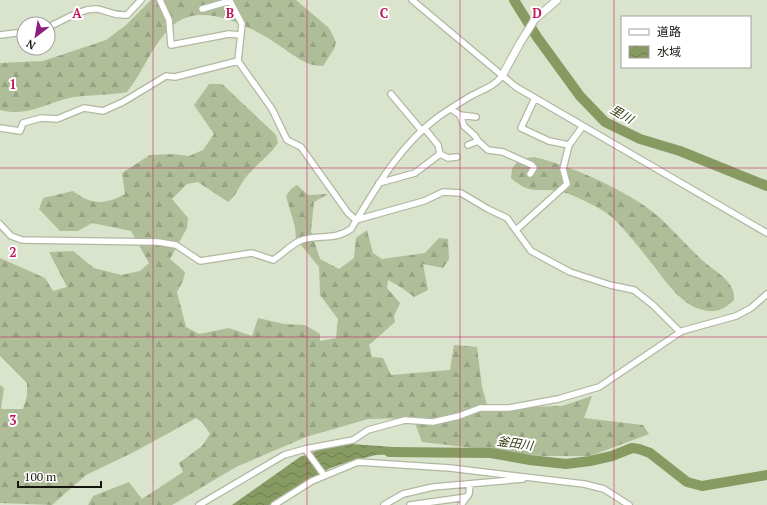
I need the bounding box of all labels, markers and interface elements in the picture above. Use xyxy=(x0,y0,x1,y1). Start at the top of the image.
text: A xyxy=(72,4,82,22)
text: B xyxy=(226,4,234,22)
text: C xyxy=(380,4,388,22)
text: D xyxy=(532,4,542,22)
north arrow xyxy=(16,16,56,56)
legend xyxy=(621,16,751,68)
text: 道路 xyxy=(657,24,681,39)
text: N xyxy=(23,36,38,53)
text: 水域 xyxy=(657,44,681,59)
text: 1 xyxy=(9,75,17,93)
water label: 里川 xyxy=(608,102,638,127)
text: 2 xyxy=(9,243,17,261)
text: 3 xyxy=(9,411,17,429)
water label: 釜田川 xyxy=(496,433,536,453)
scale bar xyxy=(18,463,101,489)
text: 100 m xyxy=(24,469,57,484)

